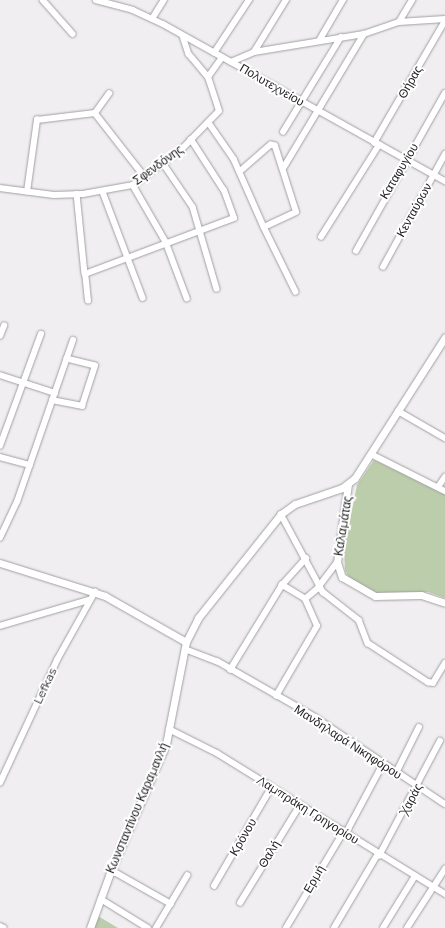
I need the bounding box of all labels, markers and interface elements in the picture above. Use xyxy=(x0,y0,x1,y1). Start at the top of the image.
street label: Πολυτεχνείου xyxy=(237,61,307,109)
street label: Θήρας xyxy=(395,63,425,101)
street label: Καταφυγίου xyxy=(377,140,421,202)
street label: Σφενδόνης xyxy=(130,142,186,188)
street label: Κενταύρων xyxy=(393,180,435,240)
street label: Καλαμάτας xyxy=(331,495,355,557)
street label: Lefkas xyxy=(30,666,60,706)
street label: Μανδηλαρά Νικηφόρου xyxy=(292,702,404,782)
street label: Κωνσταντίνου Καραμανλή xyxy=(103,740,171,876)
street label: Λαμπράκη Γρηγορίου xyxy=(254,773,362,847)
street label: Χαράς xyxy=(397,781,425,817)
street label: Κρόνου xyxy=(227,816,259,858)
street label: Θαλή xyxy=(255,838,283,870)
street label: Ερμή xyxy=(300,863,328,895)

